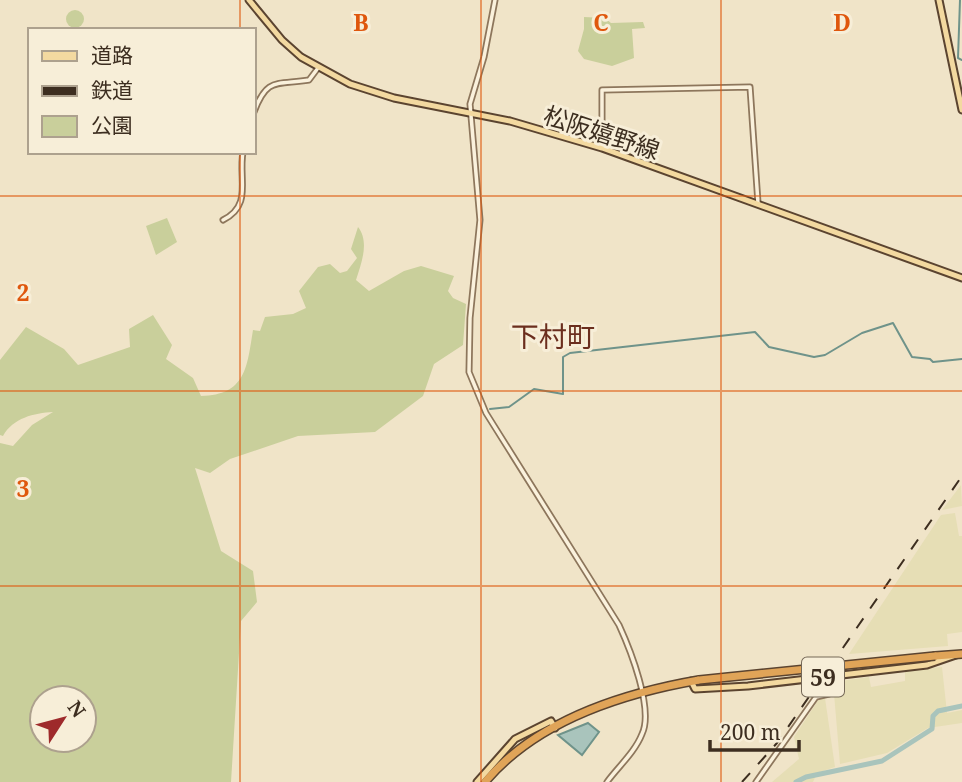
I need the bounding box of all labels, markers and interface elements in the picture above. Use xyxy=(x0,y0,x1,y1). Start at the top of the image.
text: B xyxy=(353,6,369,38)
text: C xyxy=(593,6,609,38)
text: D xyxy=(833,6,851,38)
legend xyxy=(28,28,256,154)
text: 道路 xyxy=(91,41,133,69)
text: 鉄道 xyxy=(91,76,133,104)
street label: 松阪嬉野線 xyxy=(540,98,664,166)
text: 公園 xyxy=(91,111,133,139)
text: 2 xyxy=(17,276,30,308)
district label: 下村町 xyxy=(511,317,595,355)
text: 3 xyxy=(17,472,30,504)
road number: 59 xyxy=(802,657,844,696)
north arrow xyxy=(28,684,98,754)
text: N xyxy=(62,695,92,723)
scale bar xyxy=(710,708,799,752)
text: 200 m xyxy=(720,718,781,746)

